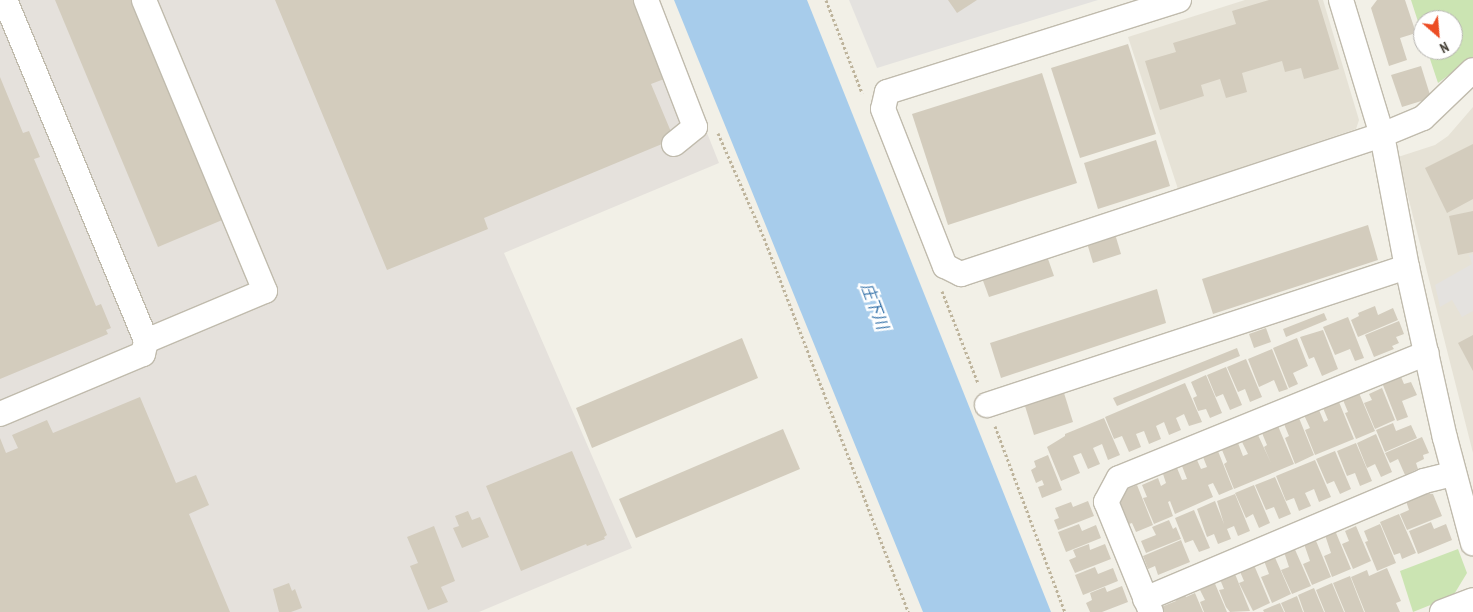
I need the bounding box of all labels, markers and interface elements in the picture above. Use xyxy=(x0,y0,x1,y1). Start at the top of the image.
north arrow xyxy=(1413,10,1463,60)
text: N xyxy=(1437,38,1452,57)
water label: 庄下川 xyxy=(857,280,893,332)

